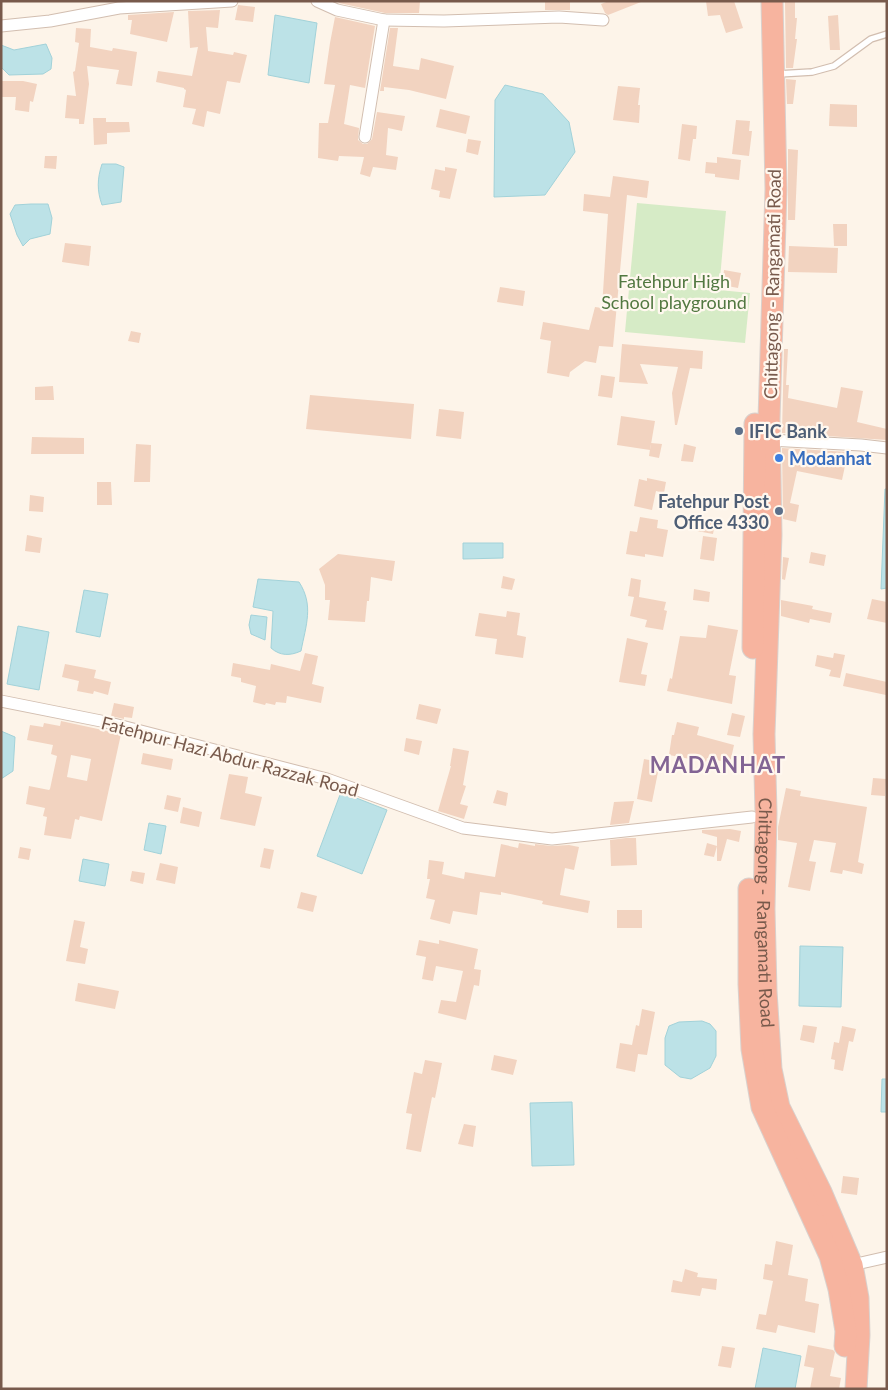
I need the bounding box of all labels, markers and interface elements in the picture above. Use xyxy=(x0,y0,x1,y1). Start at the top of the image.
street label: Chittagong - Rangamati Road xyxy=(759,169,785,399)
park label: Fatehpur High School playground xyxy=(601,270,747,313)
place label: IFIC Bank xyxy=(749,420,827,442)
marker: IFIC Bank xyxy=(733,425,745,437)
place label: Modanhat xyxy=(789,447,872,469)
marker: Modanhat xyxy=(773,452,785,464)
place label: Fatehpur Post Office 4330 xyxy=(658,490,769,533)
marker: Fatehpur Post Office 4330 xyxy=(773,505,785,517)
street label: Fatehpur Hazi Abdur Razzak Road xyxy=(99,711,361,801)
district label: MADANHAT xyxy=(650,751,786,778)
street label: Chittagong - Rangamati Road xyxy=(753,797,779,1028)

